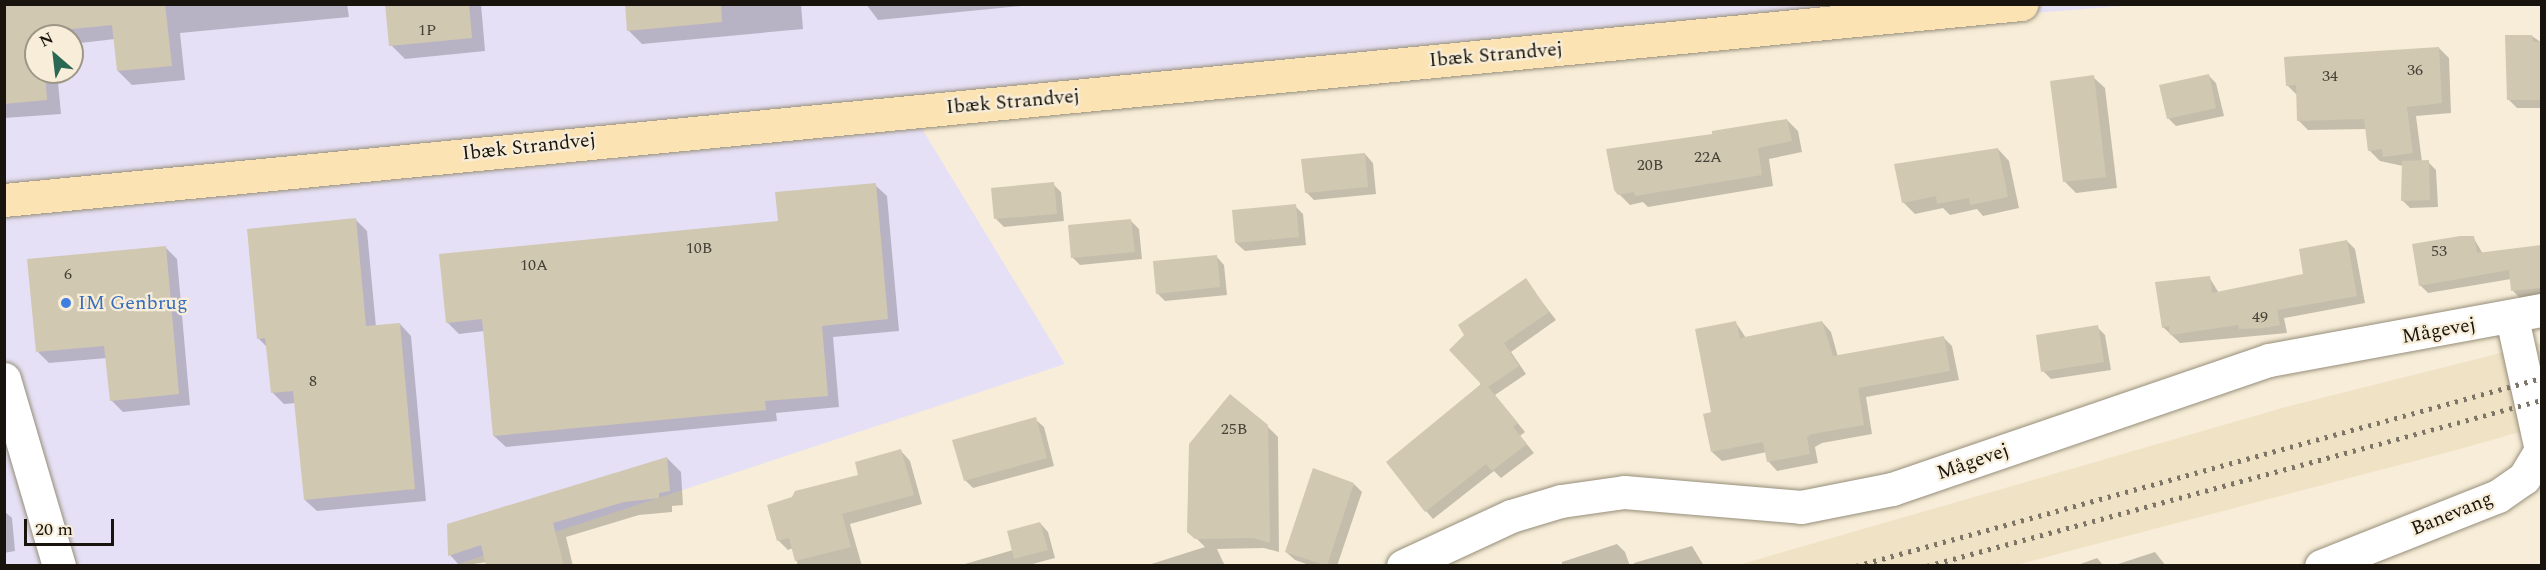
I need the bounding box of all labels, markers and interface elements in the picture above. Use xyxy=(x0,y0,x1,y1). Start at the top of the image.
house number: 1P xyxy=(418,20,436,40)
north arrow xyxy=(24,24,84,84)
text: N xyxy=(35,26,58,54)
street label: Ibæk Strandvej xyxy=(1428,37,1564,73)
house number: 36 xyxy=(2407,60,2423,80)
house number: 34 xyxy=(2322,66,2338,86)
street label: Ibæk Strandvej xyxy=(945,84,1081,120)
street label: Ibæk Strandvej xyxy=(461,128,597,166)
house number: 22A xyxy=(1694,147,1722,167)
house number: 20B xyxy=(1637,155,1663,175)
house number: 10B xyxy=(686,238,712,258)
house number: 53 xyxy=(2431,241,2447,261)
house number: 10A xyxy=(520,255,548,275)
house number: 6 xyxy=(64,264,72,284)
place label: IM Genbrug xyxy=(78,291,188,315)
marker: IM Genbrug xyxy=(59,296,73,310)
house number: 49 xyxy=(2252,307,2268,327)
street label: Mågevej xyxy=(2400,313,2478,349)
house number: 8 xyxy=(309,371,317,391)
house number: 25B xyxy=(1221,419,1247,439)
street label: Mågevej xyxy=(1934,438,2012,486)
street label: Banevang xyxy=(2408,487,2496,541)
scale bar xyxy=(27,507,117,545)
text: 20 m xyxy=(35,516,73,543)

